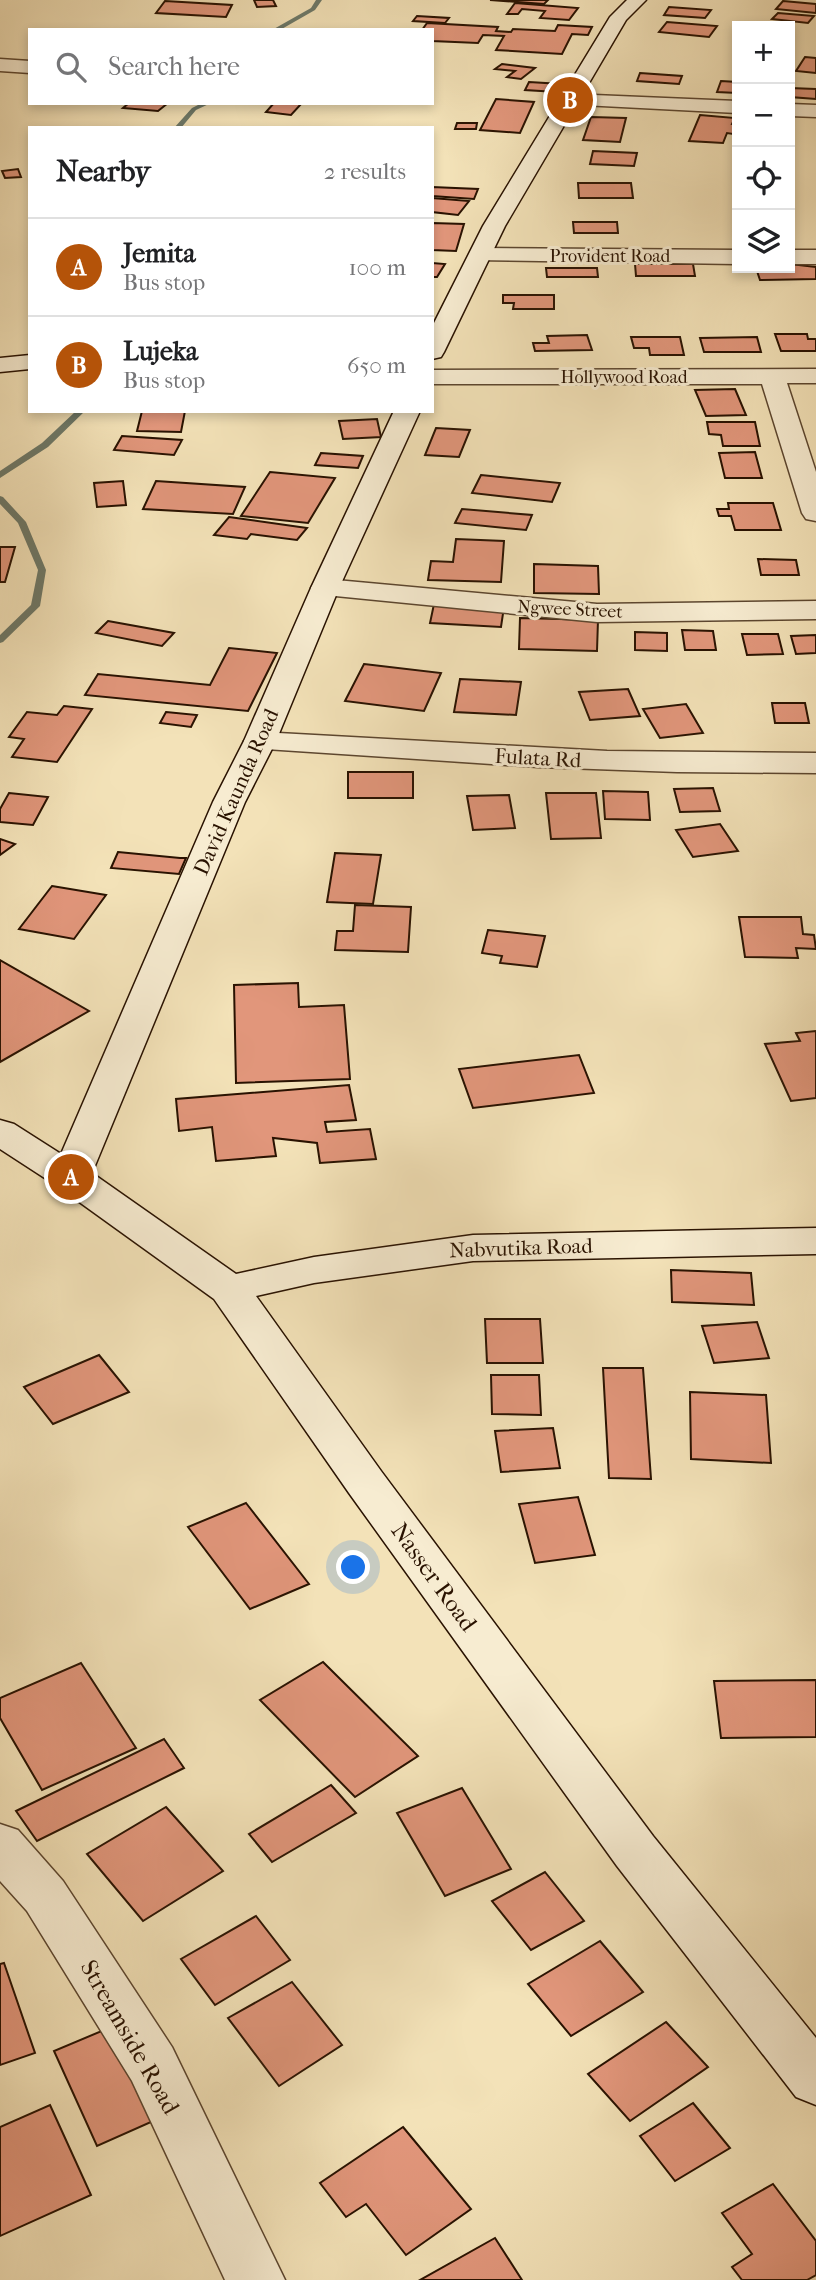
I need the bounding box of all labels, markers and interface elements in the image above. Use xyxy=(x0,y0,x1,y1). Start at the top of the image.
map controls xyxy=(732,21,795,273)
button: + xyxy=(732,21,795,84)
search box xyxy=(28,28,434,105)
icon: search xyxy=(52,48,90,86)
text: Search here xyxy=(108,51,240,82)
pin: B xyxy=(547,74,593,126)
button: − xyxy=(732,84,795,147)
button: locate xyxy=(732,147,795,210)
text: Nearby xyxy=(56,154,151,189)
text: 2 results xyxy=(324,158,406,185)
button: layers xyxy=(732,210,795,273)
text: Jemita xyxy=(123,238,196,269)
street label: Provident Road xyxy=(550,246,671,267)
text: A xyxy=(72,254,86,281)
text: 100 m xyxy=(348,254,406,281)
text: Bus stop xyxy=(123,269,205,296)
text: Lujeka xyxy=(123,336,198,367)
text: B xyxy=(72,352,86,379)
text: 650 m xyxy=(347,352,406,379)
text: Bus stop xyxy=(123,367,205,394)
street label: Hollywood Road xyxy=(560,367,688,388)
street label: Ngwee Street xyxy=(517,596,624,623)
street label: David Kaunda Road xyxy=(189,705,284,879)
street label: Fulata Rd xyxy=(494,744,583,772)
pin: A xyxy=(48,1151,94,1203)
street label: Nabvutika Road xyxy=(449,1233,594,1262)
street label: Nasser Road xyxy=(385,1517,483,1637)
your location xyxy=(336,1550,370,1584)
street label: Streamside Road xyxy=(75,1955,186,2120)

